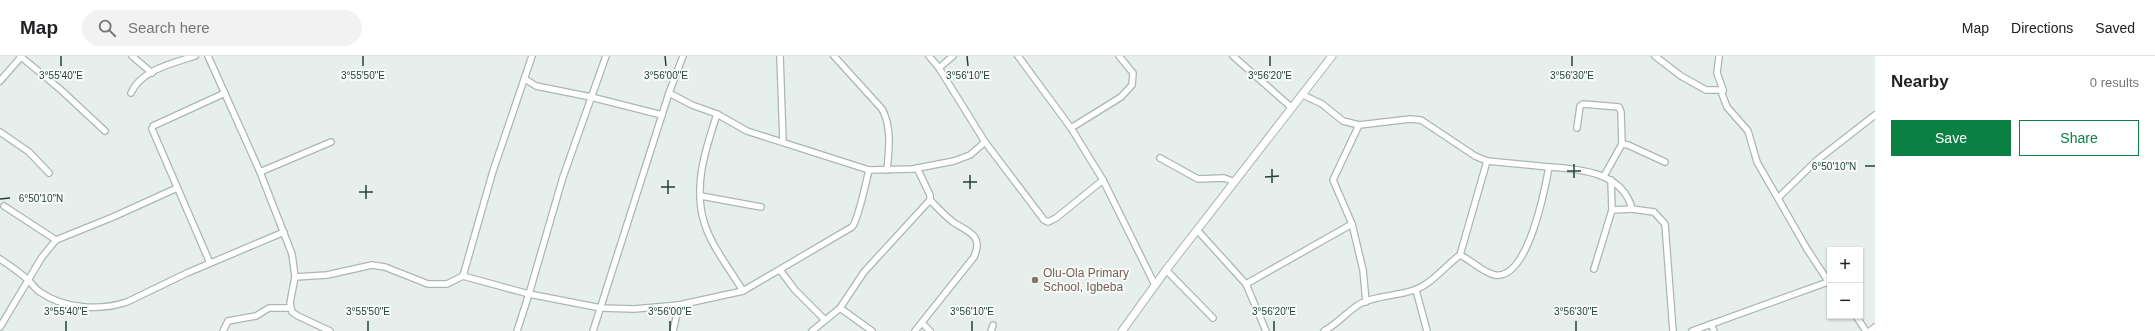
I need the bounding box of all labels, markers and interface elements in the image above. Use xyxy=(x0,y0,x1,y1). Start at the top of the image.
search box xyxy=(82,10,362,46)
text: Map xyxy=(20,17,58,38)
icon: search xyxy=(96,17,118,39)
text: Search here xyxy=(128,19,210,36)
text: Map xyxy=(1962,20,1989,36)
text: Directions xyxy=(2011,20,2073,36)
text: Saved xyxy=(2095,20,2135,36)
text: 3°55'40"E xyxy=(39,70,83,81)
text: 3°55'50"E xyxy=(341,70,385,81)
text: 3°56'00"E xyxy=(644,70,688,81)
text: 3°56'10"E xyxy=(946,70,990,81)
text: 3°56'20"E xyxy=(1248,70,1292,81)
text: 3°56'30"E xyxy=(1550,70,1594,81)
text: Nearby xyxy=(1891,72,1949,91)
text: 0 results xyxy=(2090,75,2139,90)
button: Save xyxy=(1891,120,2011,156)
button: Share xyxy=(2019,120,2139,156)
text: 6°50'10"N xyxy=(1812,161,1856,172)
text: 6°50'10"N xyxy=(19,193,63,204)
map controls xyxy=(1827,247,1863,319)
button: + xyxy=(1827,247,1863,283)
place label: Olu-Ola Primary School, Igbeba xyxy=(1043,266,1129,294)
marker: Olu-Ola Primary School, Igbeba xyxy=(1030,275,1040,285)
button: − xyxy=(1827,283,1863,319)
text: 3°55'40"E xyxy=(44,306,88,317)
text: 3°55'50"E xyxy=(346,306,390,317)
text: 3°56'00"E xyxy=(648,306,692,317)
text: 3°56'10"E xyxy=(950,306,994,317)
text: 3°56'20"E xyxy=(1252,306,1296,317)
text: 3°56'30"E xyxy=(1554,306,1598,317)

